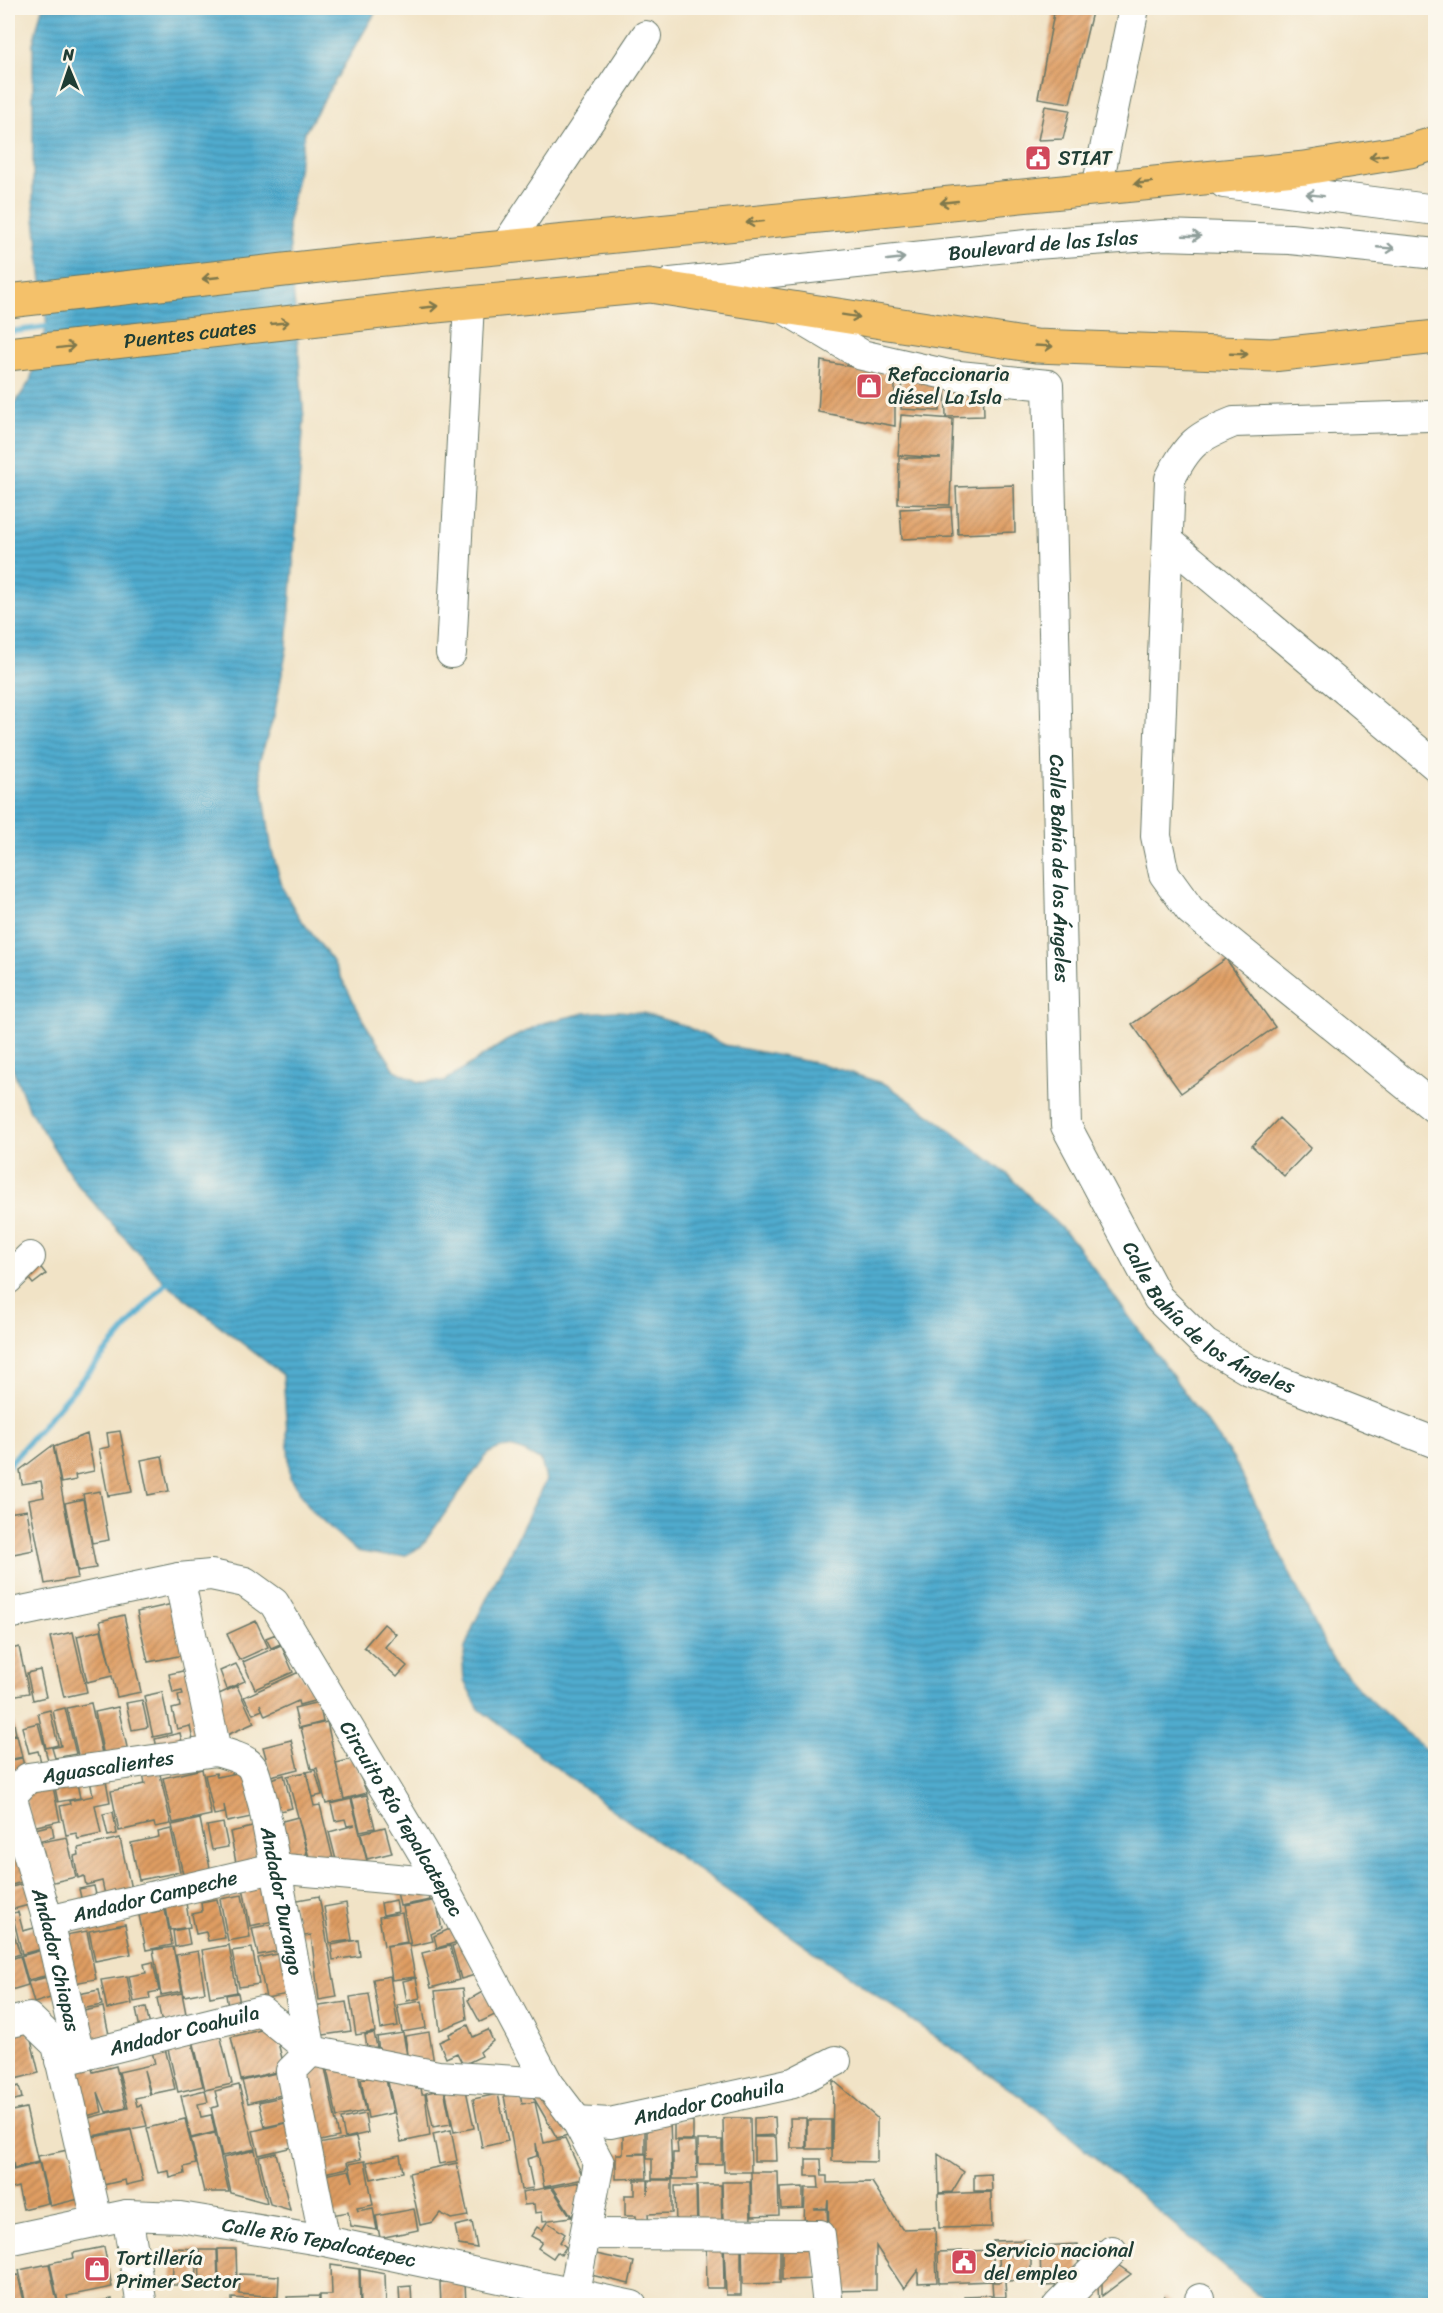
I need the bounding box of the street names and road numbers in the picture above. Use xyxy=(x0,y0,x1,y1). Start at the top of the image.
street label: Boulevard de las Islas xyxy=(946,219,1140,271)
street label: Puentes cuates xyxy=(122,309,259,358)
street label: Calle Bahía de los Ángeles xyxy=(1039,754,1080,984)
street label: Calle Bahía de los Ángeles xyxy=(1113,1234,1301,1404)
street label: Circuito Río Tepalcatepec xyxy=(330,1714,473,1923)
street label: Aguascalientes xyxy=(39,1740,177,1793)
street label: Andador Durango xyxy=(250,1823,313,1978)
street label: Andador Campeche xyxy=(68,1860,241,1932)
street label: Andador Chiapas xyxy=(21,1883,91,2036)
street label: Andador Coahuila xyxy=(105,1995,263,2066)
street label: Andador Coahuila xyxy=(629,2068,787,2135)
street label: Calle Río Tepalcatepec xyxy=(220,2207,419,2277)

